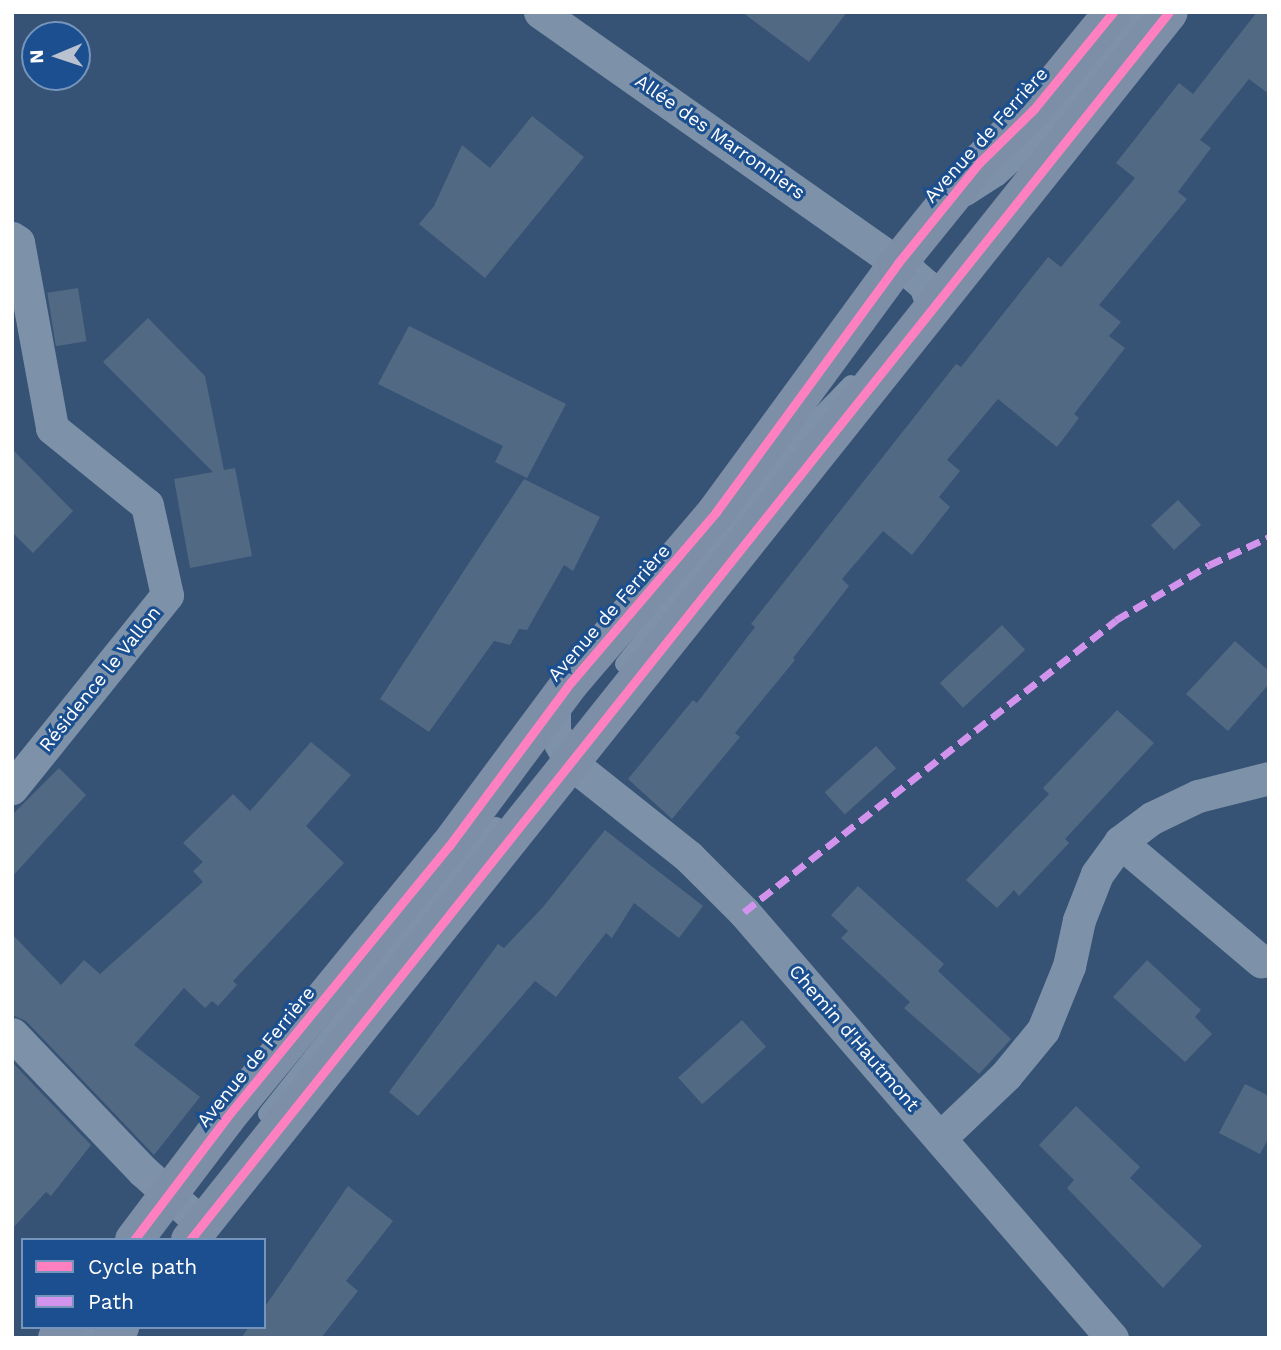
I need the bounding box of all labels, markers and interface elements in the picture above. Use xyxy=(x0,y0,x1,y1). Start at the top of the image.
north arrow xyxy=(21,21,91,91)
text: N xyxy=(25,49,48,64)
street label: Avenue de Ferrière xyxy=(919,63,1053,207)
street label: Allée des Marronniers xyxy=(631,70,809,204)
street label: Avenue de Ferrière xyxy=(543,540,675,686)
street label: Résidence le Vallon xyxy=(34,601,166,757)
street label: Chemin d'Hautmont xyxy=(784,960,924,1116)
street label: Avenue de Ferrière xyxy=(192,982,320,1132)
legend xyxy=(21,1238,266,1329)
text: Cycle path xyxy=(88,1254,197,1279)
text: Path xyxy=(88,1289,134,1314)

